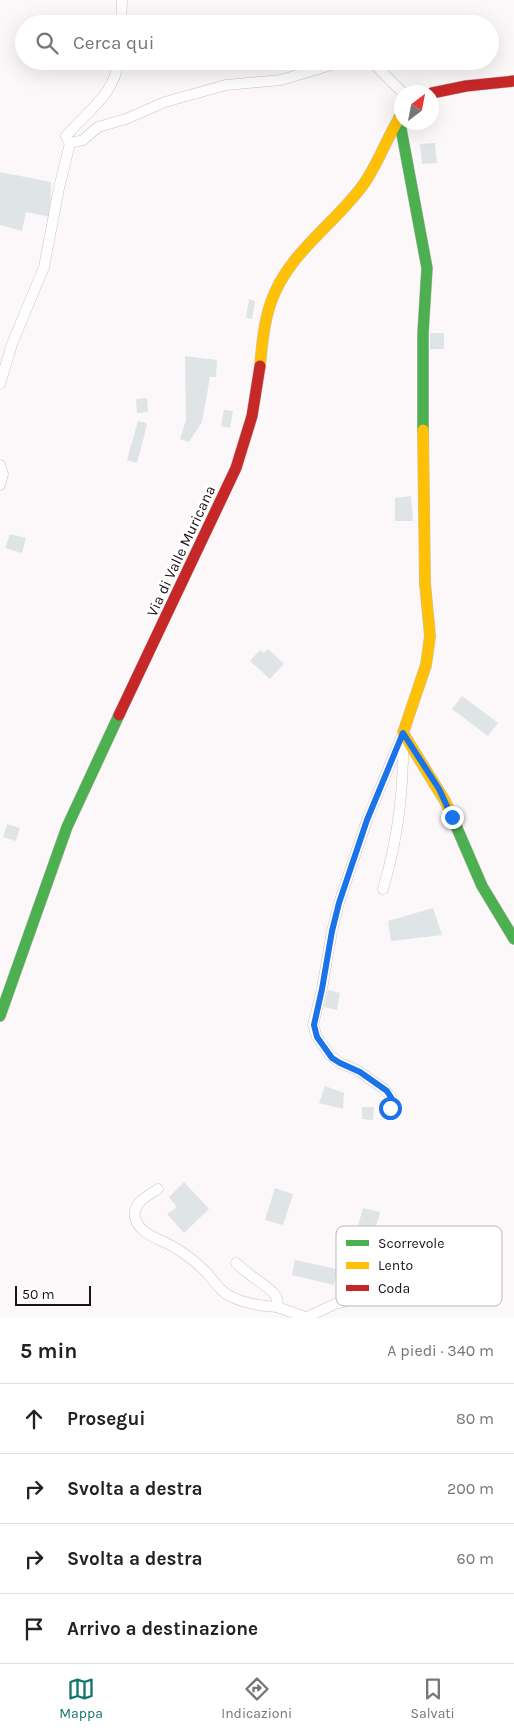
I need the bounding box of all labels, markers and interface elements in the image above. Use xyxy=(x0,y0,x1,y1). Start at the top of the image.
search box xyxy=(15,15,499,70)
icon: search xyxy=(33,29,61,57)
text: Cerca qui xyxy=(73,32,154,54)
north arrow xyxy=(394,85,439,130)
street label: Via di Valle Muricana xyxy=(143,483,219,619)
route end xyxy=(441,806,464,829)
route start xyxy=(379,1097,402,1120)
legend xyxy=(336,1226,502,1306)
text: Scorrevole xyxy=(378,1235,444,1252)
text: Lento xyxy=(378,1257,413,1274)
text: Coda xyxy=(378,1280,410,1297)
scale bar xyxy=(15,1283,91,1306)
text: 50 m xyxy=(22,1286,55,1303)
text: 5 min xyxy=(20,1339,77,1363)
text: A piedi · 340 m xyxy=(387,1341,494,1360)
icon: ahead xyxy=(20,1405,48,1433)
text: Prosegui xyxy=(67,1408,146,1430)
text: 80 m xyxy=(456,1409,494,1428)
icon: right xyxy=(20,1475,48,1503)
text: Svolta a destra xyxy=(67,1478,203,1500)
text: 200 m xyxy=(447,1479,494,1498)
icon: right xyxy=(20,1545,48,1573)
text: Svolta a destra xyxy=(67,1548,203,1570)
text: 60 m xyxy=(457,1549,494,1568)
icon: arrive xyxy=(20,1615,48,1643)
text: Arrivo a destinazione xyxy=(67,1618,258,1640)
tab: Mappa xyxy=(59,1675,103,1722)
tab: Indicazioni xyxy=(221,1675,292,1722)
tab: Salvati xyxy=(411,1675,455,1722)

